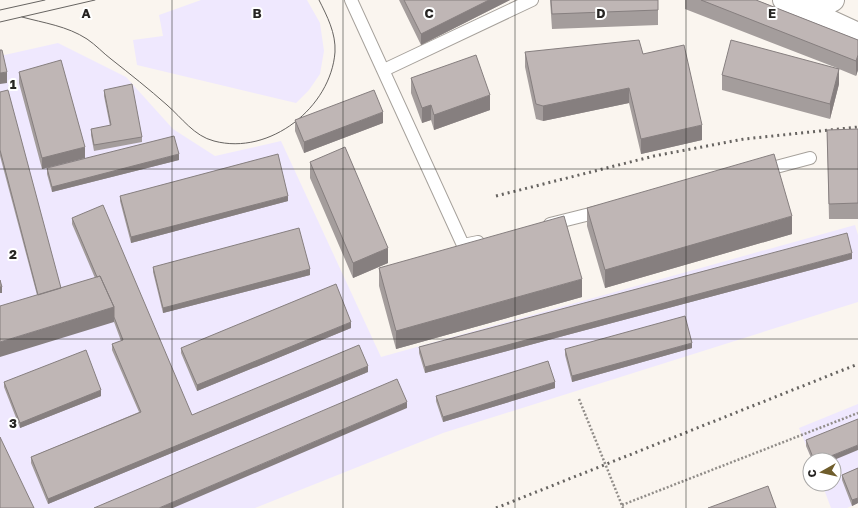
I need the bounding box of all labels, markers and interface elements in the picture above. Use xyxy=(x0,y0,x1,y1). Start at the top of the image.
text: A xyxy=(81,5,91,21)
text: B xyxy=(252,5,262,21)
text: C xyxy=(424,5,434,21)
text: D xyxy=(596,5,606,21)
text: E xyxy=(768,5,776,21)
text: 1 xyxy=(10,76,17,92)
text: 2 xyxy=(9,246,17,262)
text: 3 xyxy=(9,415,17,431)
north arrow xyxy=(802,452,842,492)
text: С xyxy=(805,469,819,478)

